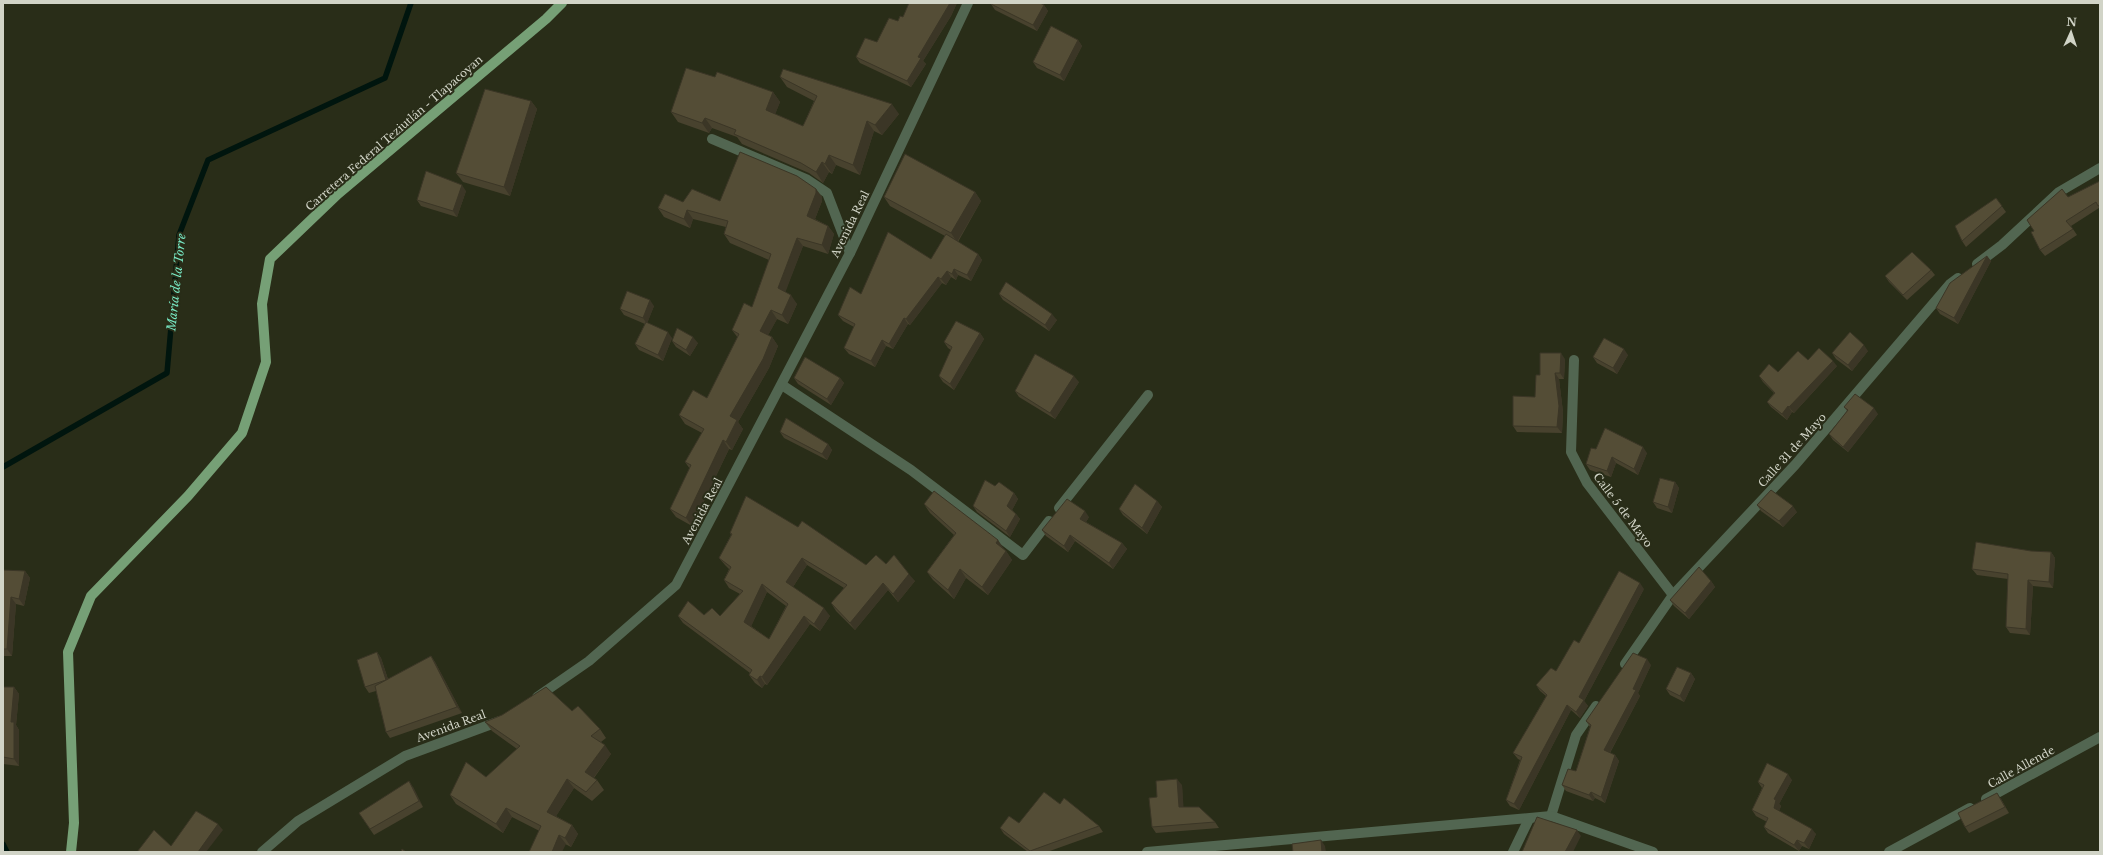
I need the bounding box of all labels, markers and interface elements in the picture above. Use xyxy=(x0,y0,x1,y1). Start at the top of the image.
north arrow xyxy=(2051,12,2091,52)
text: N xyxy=(2066,15,2078,29)
street label: Carretera Federal Teziutlán - Tlapacoyan xyxy=(302,52,486,214)
street label: Avenida Real xyxy=(827,188,872,261)
water label: María de la Torre xyxy=(163,232,189,332)
street label: Calle 31 de Mayo xyxy=(1755,410,1829,490)
street label: Calle 5 de Mayo xyxy=(1590,470,1656,550)
street label: Avenida Real xyxy=(678,475,726,547)
street label: Avenida Real xyxy=(413,707,488,745)
street label: Calle Allende xyxy=(1985,743,2057,791)

